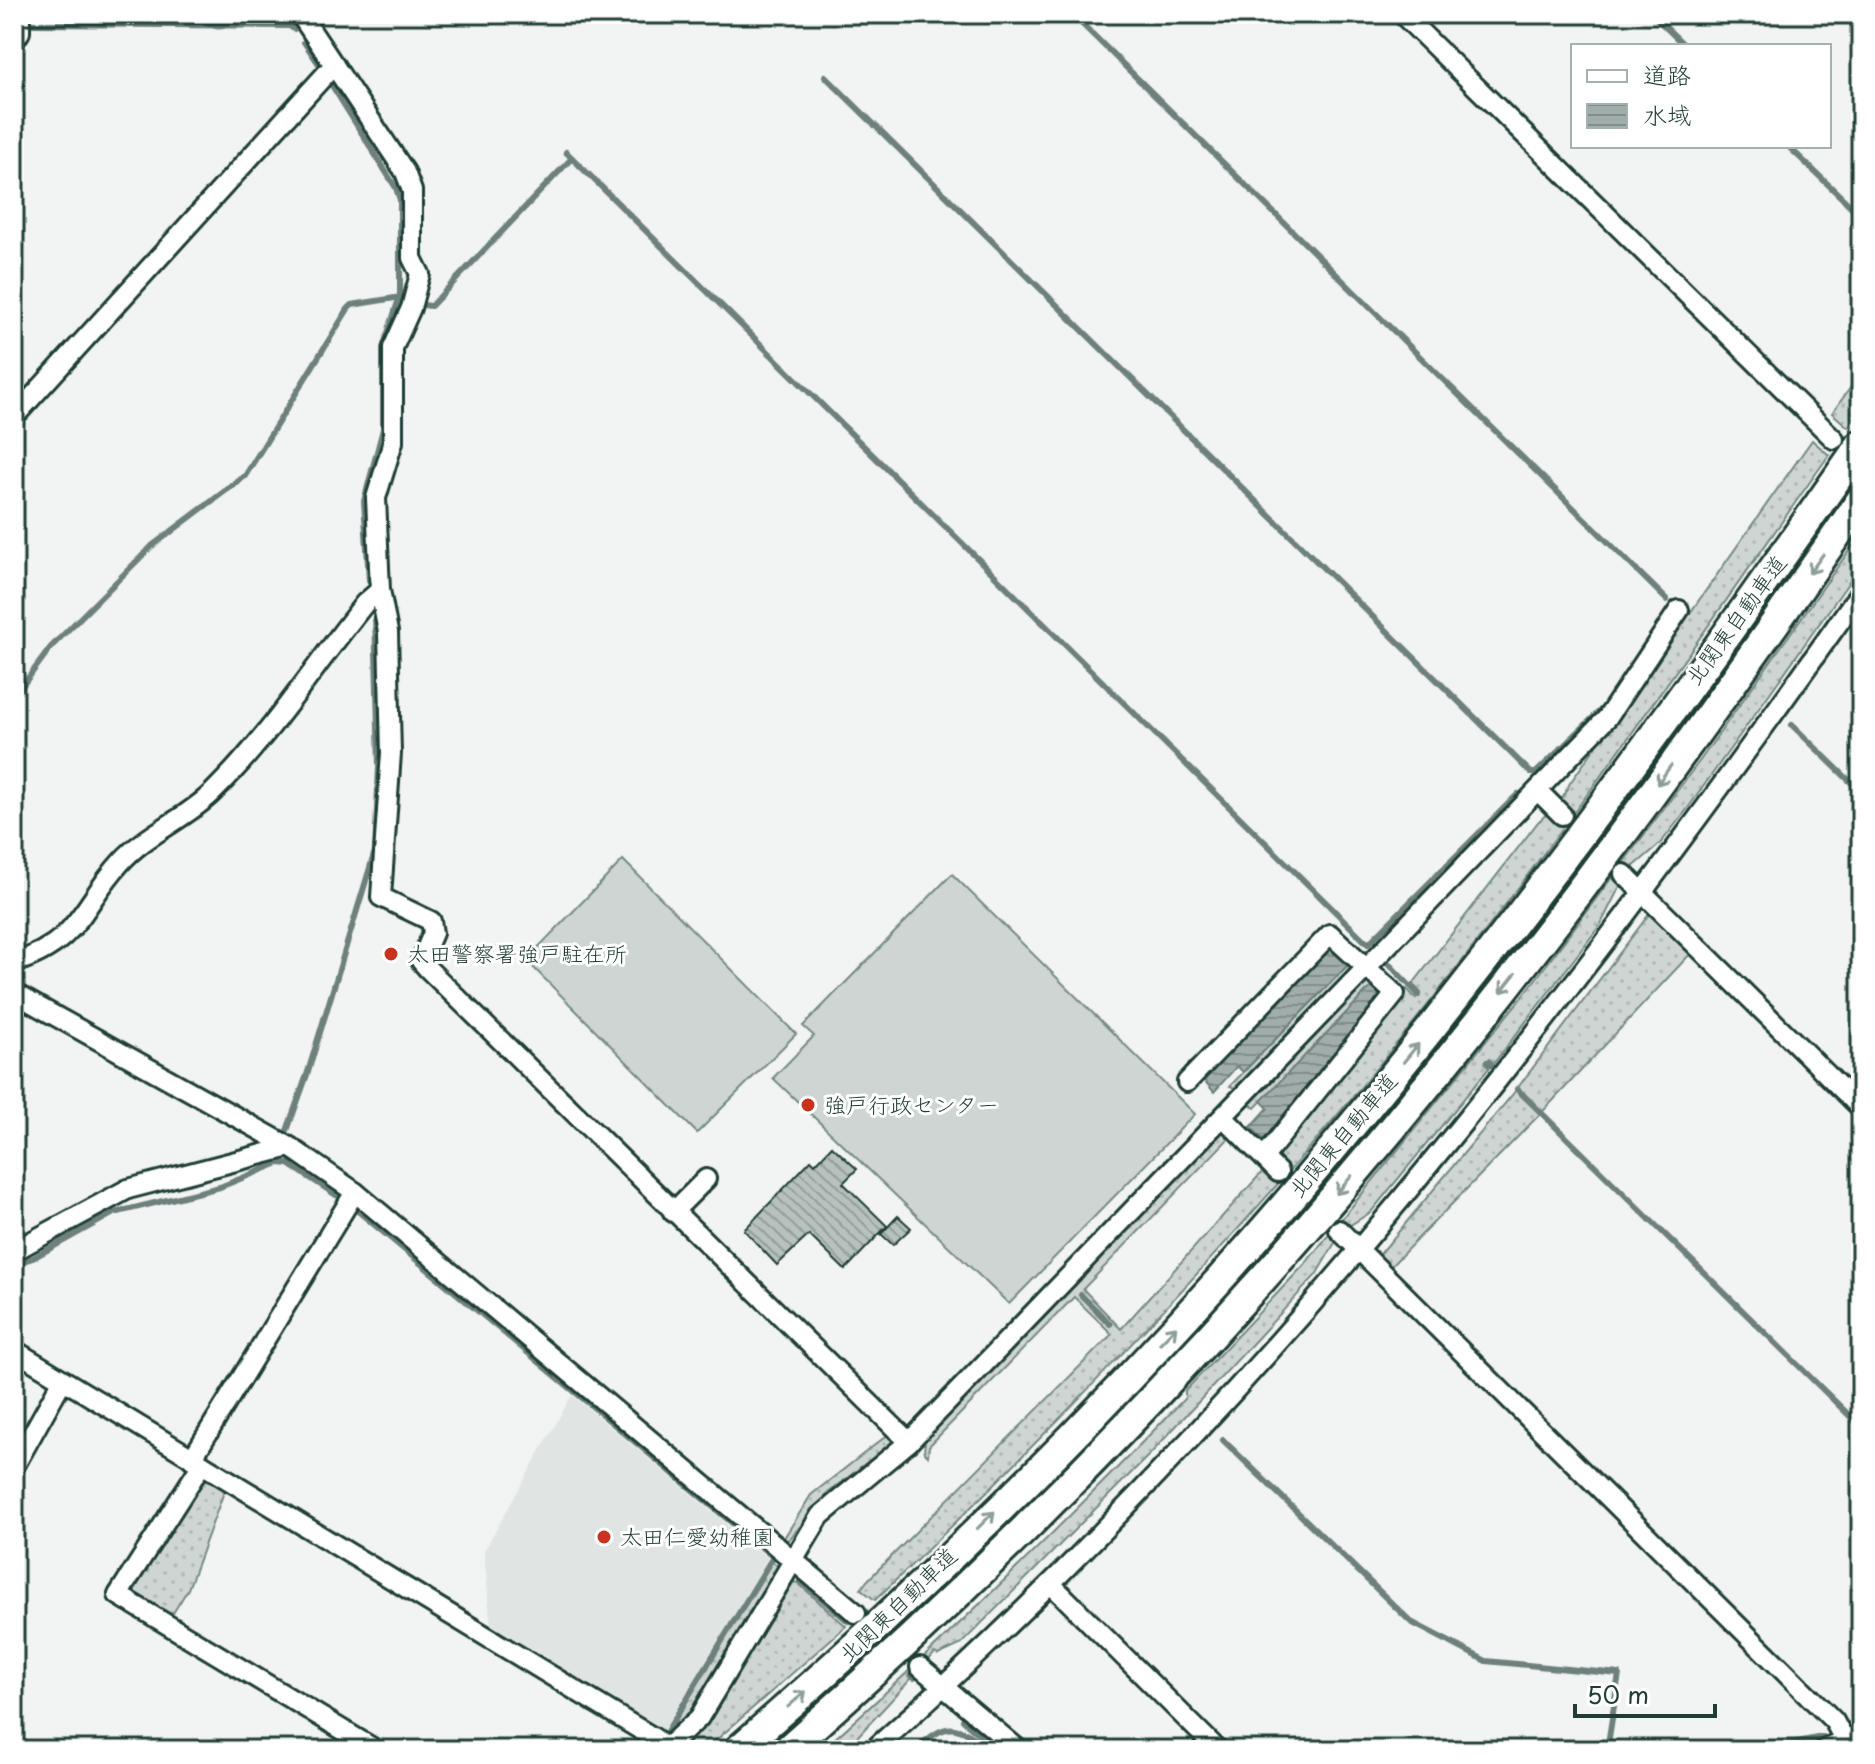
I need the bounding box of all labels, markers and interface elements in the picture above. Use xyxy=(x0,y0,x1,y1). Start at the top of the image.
legend xyxy=(1571,44,1831,148)
text: 道路 xyxy=(1643,56,1691,92)
text: 水域 xyxy=(1643,96,1691,132)
street label: 北関東自動車道 xyxy=(1676,547,1793,691)
one-way arrow xyxy=(1808,553,1824,575)
one-way arrow xyxy=(1656,764,1673,785)
place label: 太田警察署強戸駐在所 xyxy=(407,936,627,969)
marker: 太田警察署強戸駐在所 xyxy=(382,945,400,963)
one-way arrow xyxy=(1499,972,1516,993)
one-way arrow xyxy=(1402,1043,1420,1064)
street label: 北関東自動車道 xyxy=(1280,1064,1404,1204)
place label: 強戸行政センター xyxy=(824,1087,999,1120)
marker: 強戸行政センター xyxy=(799,1096,817,1114)
one-way arrow xyxy=(1335,1174,1353,1194)
one-way arrow xyxy=(1158,1326,1177,1345)
one-way arrow xyxy=(976,1511,995,1530)
place label: 太田仁愛幼稚園 xyxy=(620,1519,774,1552)
marker: 太田仁愛幼稚園 xyxy=(595,1528,613,1546)
street label: 北関東自動車道 xyxy=(830,1539,964,1669)
scale bar xyxy=(1575,1668,1715,1718)
text: 50 m xyxy=(1587,1676,1649,1712)
one-way arrow xyxy=(786,1690,806,1708)

